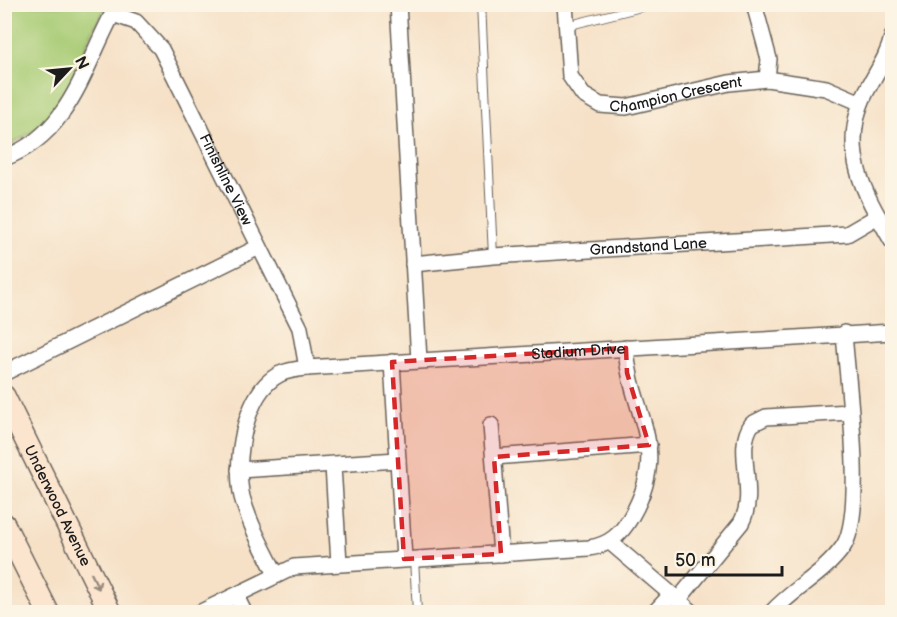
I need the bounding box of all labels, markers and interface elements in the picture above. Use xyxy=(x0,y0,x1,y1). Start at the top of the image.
north arrow xyxy=(39,39,99,99)
text: N xyxy=(70,54,92,73)
street label: Champion Crescent xyxy=(609,72,743,117)
street label: Finishline View xyxy=(195,131,257,228)
street label: Grandstand Lane xyxy=(589,233,708,259)
street label: Stadium Drive xyxy=(531,339,626,364)
street label: Underwood Avenue xyxy=(20,442,96,569)
scale bar xyxy=(666,539,782,577)
text: 50 m xyxy=(675,550,716,571)
one-way arrow xyxy=(90,571,101,589)

